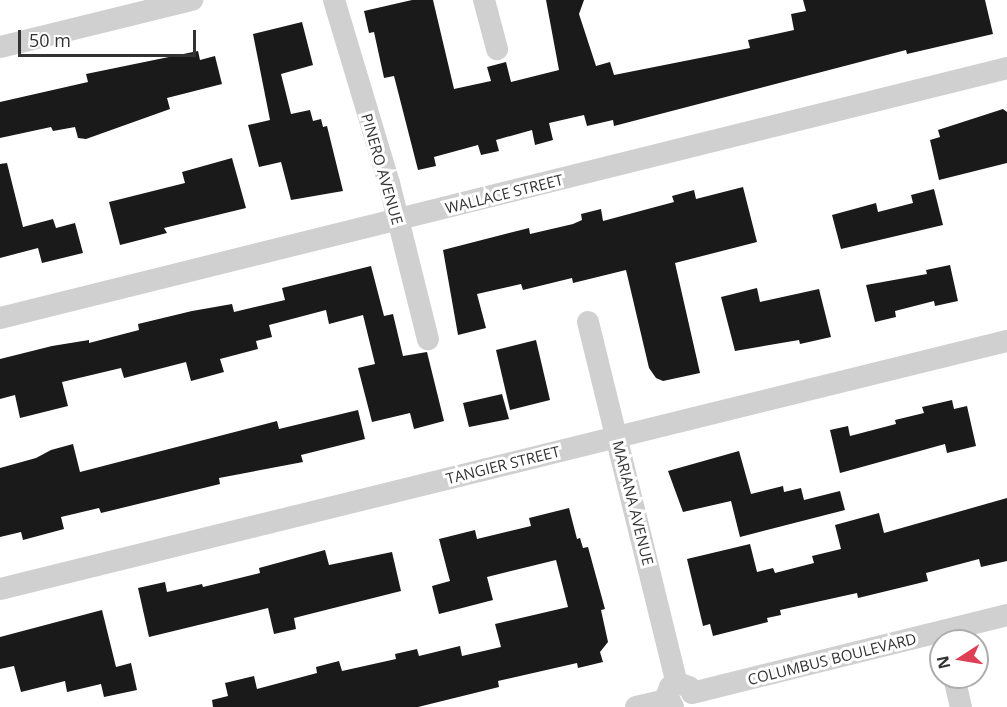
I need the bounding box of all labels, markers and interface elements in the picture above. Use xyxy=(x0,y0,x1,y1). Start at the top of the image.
scale bar xyxy=(21,18,200,56)
text: 50 m xyxy=(29,28,71,52)
street label: PINERO AVENUE xyxy=(358,111,406,227)
street label: WALLACE STREET xyxy=(443,171,565,217)
street label: MARIANA AVENUE xyxy=(609,439,657,567)
street label: TANGIER STREET xyxy=(444,442,562,488)
street label: COLUMBUS BOULEVARD xyxy=(746,629,918,689)
north arrow xyxy=(929,629,989,689)
text: N xyxy=(931,654,955,671)

